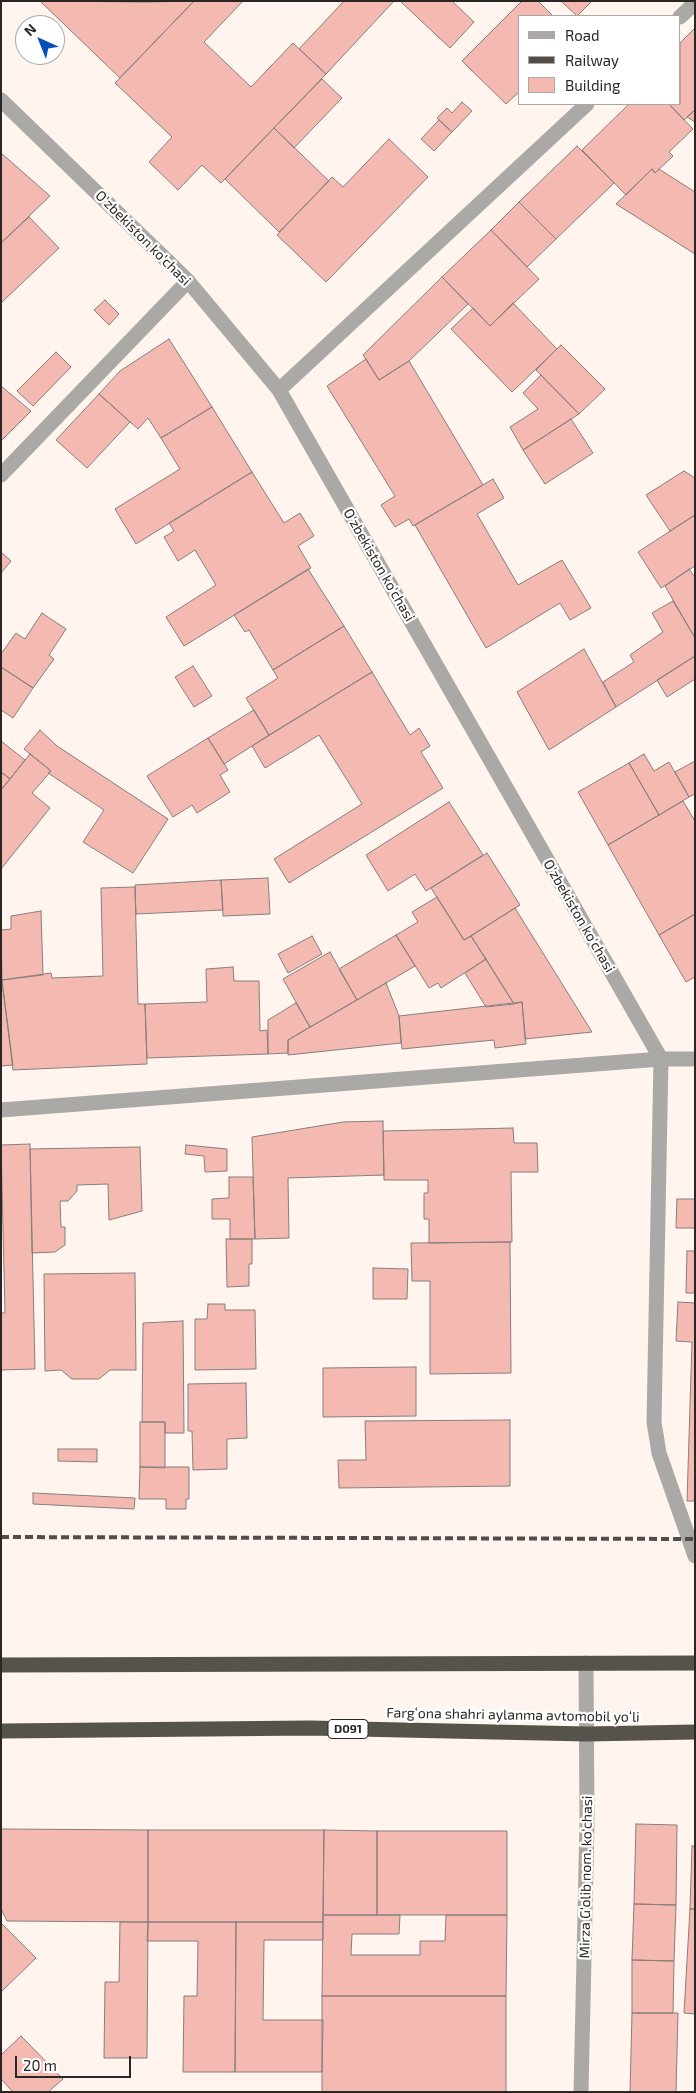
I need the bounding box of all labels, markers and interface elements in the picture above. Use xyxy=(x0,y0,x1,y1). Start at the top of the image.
north arrow xyxy=(15,15,65,65)
legend xyxy=(518,15,681,105)
text: N xyxy=(20,20,39,39)
text: Road xyxy=(565,26,600,44)
text: Railway xyxy=(565,51,619,69)
text: Building xyxy=(565,76,620,94)
street label: O'zbekiston ko'chasi xyxy=(92,187,194,289)
street label: O'zbekiston ko'chasi xyxy=(340,506,418,624)
street label: O'zbekiston ko'chasi xyxy=(540,857,618,975)
street label: Fargʻona shahri aylanma avtomobil yoʻli xyxy=(386,1704,640,1726)
road number: D091 xyxy=(328,1720,368,1738)
street label: Mirza G‘olib nom. ko‘chasi xyxy=(576,1796,596,1958)
scale bar xyxy=(18,2046,134,2078)
text: 20 m xyxy=(23,2056,57,2074)

